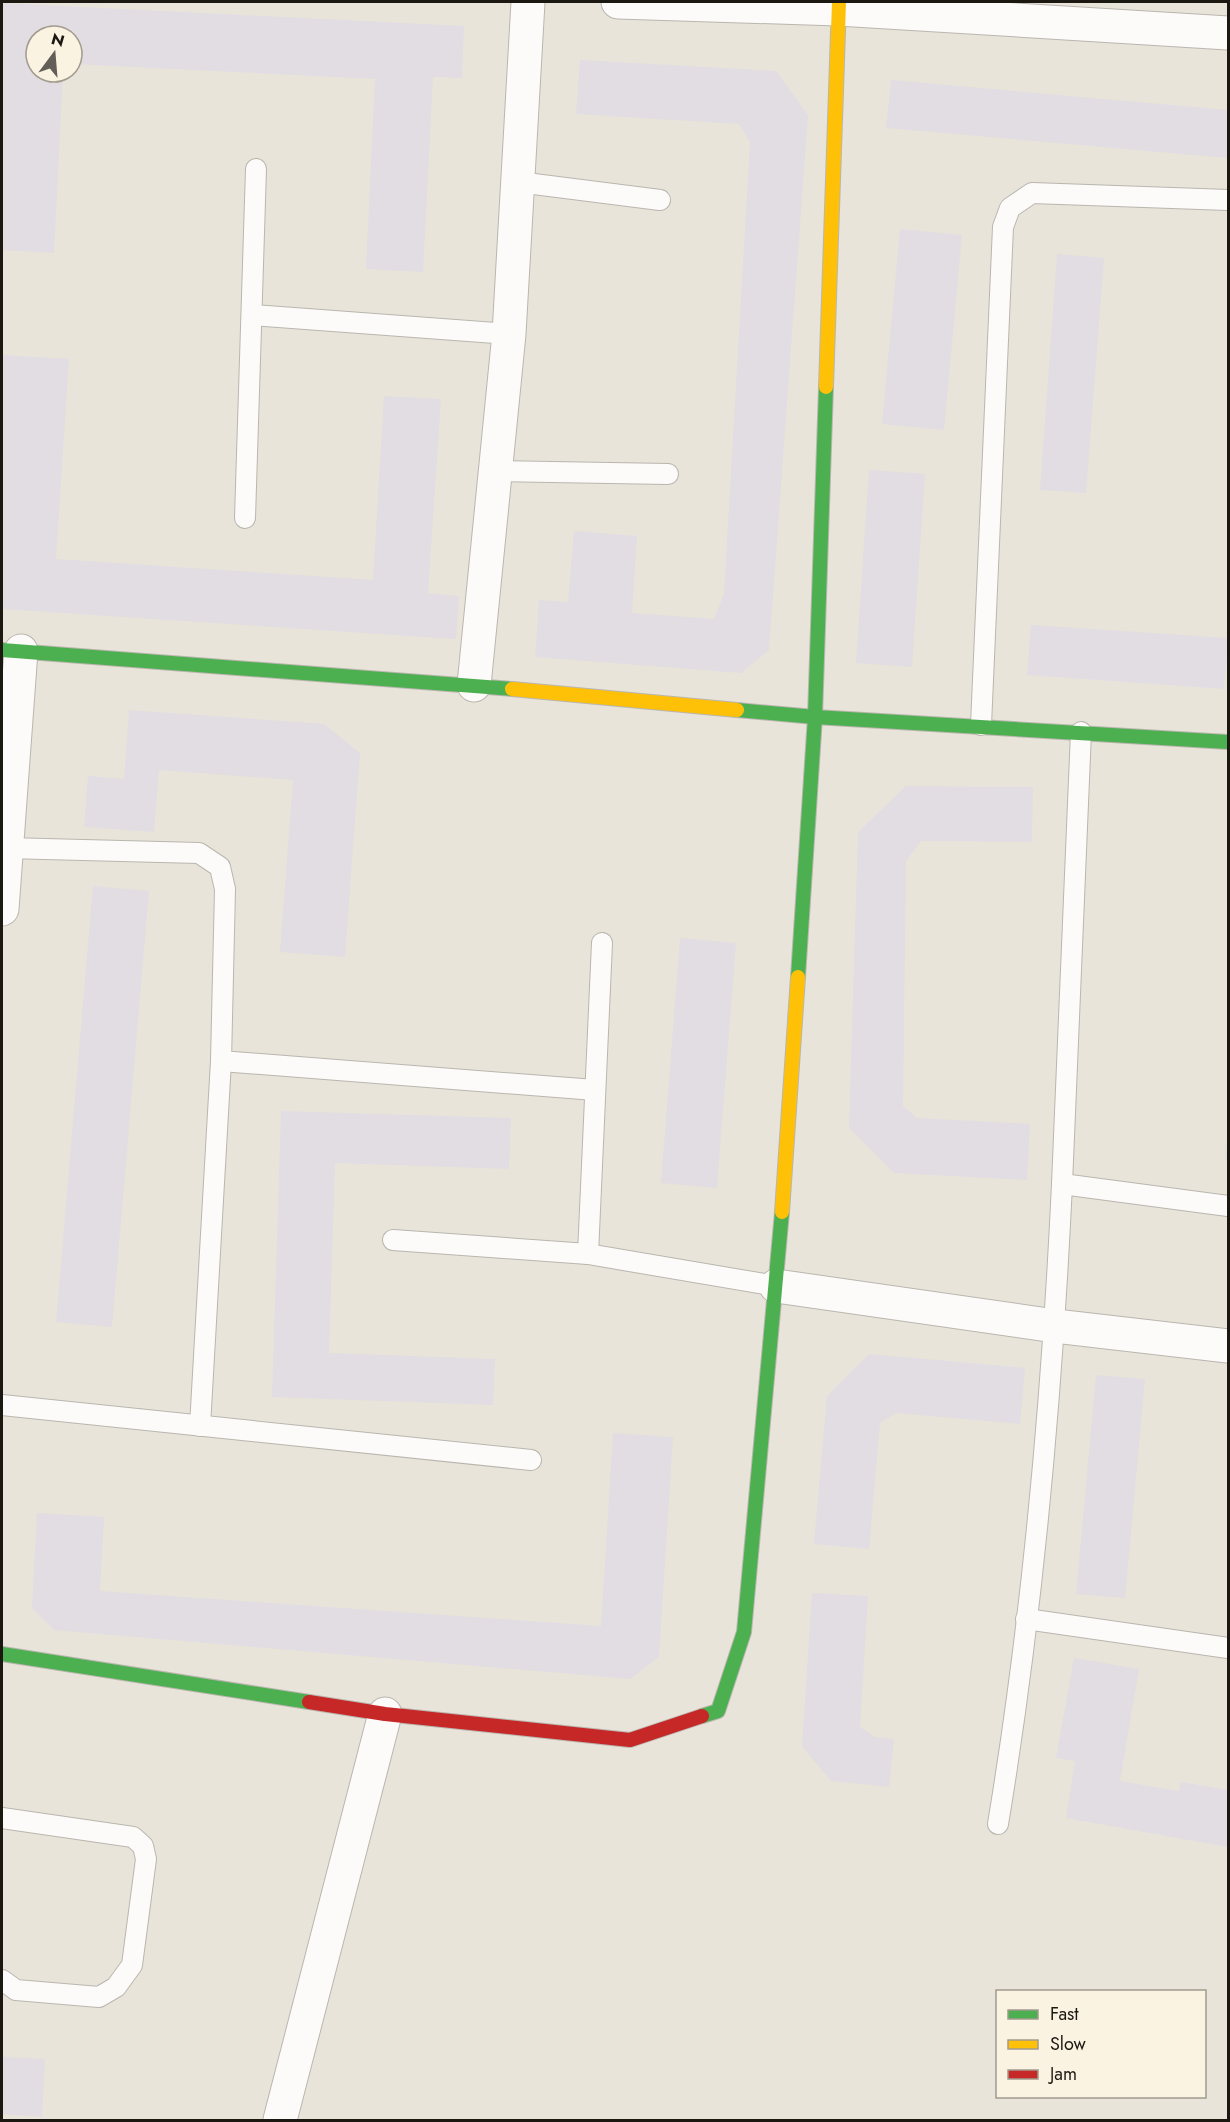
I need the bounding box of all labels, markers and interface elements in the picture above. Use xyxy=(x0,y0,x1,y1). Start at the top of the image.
north arrow xyxy=(24,24,84,84)
text: N xyxy=(49,27,67,53)
legend xyxy=(996,1990,1206,2098)
text: Fast xyxy=(1050,2001,1079,2027)
text: Slow xyxy=(1050,2031,1087,2057)
text: Jam xyxy=(1048,2061,1077,2087)

